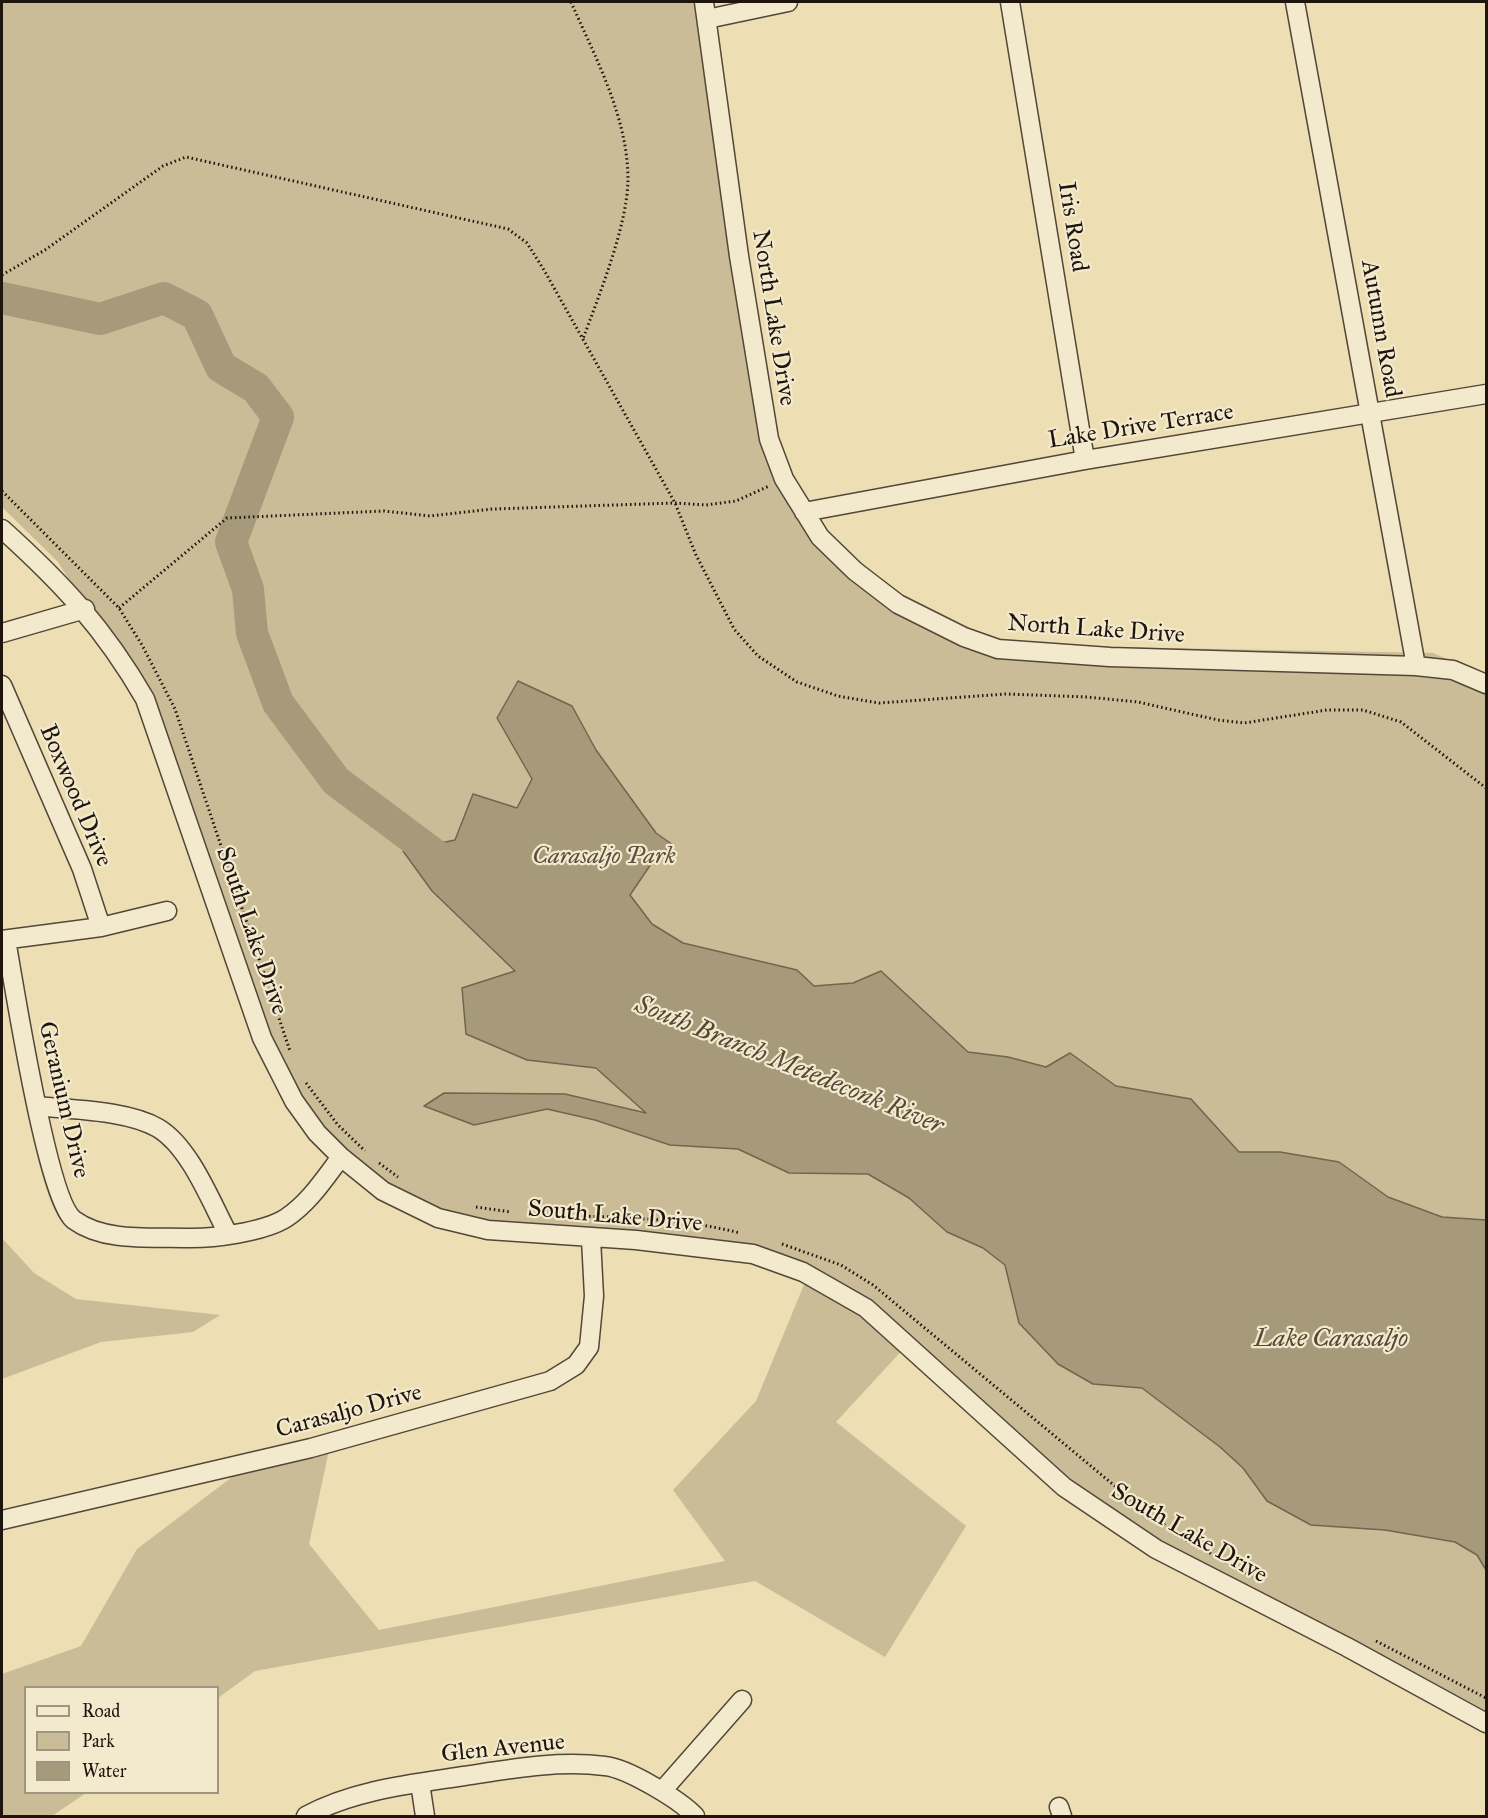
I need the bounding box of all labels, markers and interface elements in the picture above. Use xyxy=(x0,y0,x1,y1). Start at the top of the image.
street label: Iris Road xyxy=(1051,180,1093,274)
street label: North Lake Drive xyxy=(745,228,801,408)
street label: Autumn Road xyxy=(1354,258,1406,400)
street label: Lake Drive Terrace xyxy=(1046,398,1236,456)
street label: North Lake Drive xyxy=(1006,609,1186,651)
street label: Boxwood Drive xyxy=(32,721,118,871)
street label: South Lake Drive xyxy=(209,843,293,1019)
park label: Carasaljo Park xyxy=(532,843,676,871)
water label: South Branch Metedeconk River xyxy=(630,990,948,1142)
street label: Geranium Drive xyxy=(31,1019,95,1181)
street label: South Lake Drive xyxy=(526,1195,704,1239)
water label: Lake Carasaljo xyxy=(1254,1324,1408,1356)
street label: Carasaljo Drive xyxy=(273,1379,425,1445)
street label: South Lake Drive xyxy=(1106,1478,1272,1590)
legend xyxy=(24,1686,219,1794)
text: Road xyxy=(82,1700,120,1722)
street label: Glen Avenue xyxy=(440,1728,566,1770)
text: Park xyxy=(82,1730,115,1752)
text: Water xyxy=(82,1760,126,1782)

